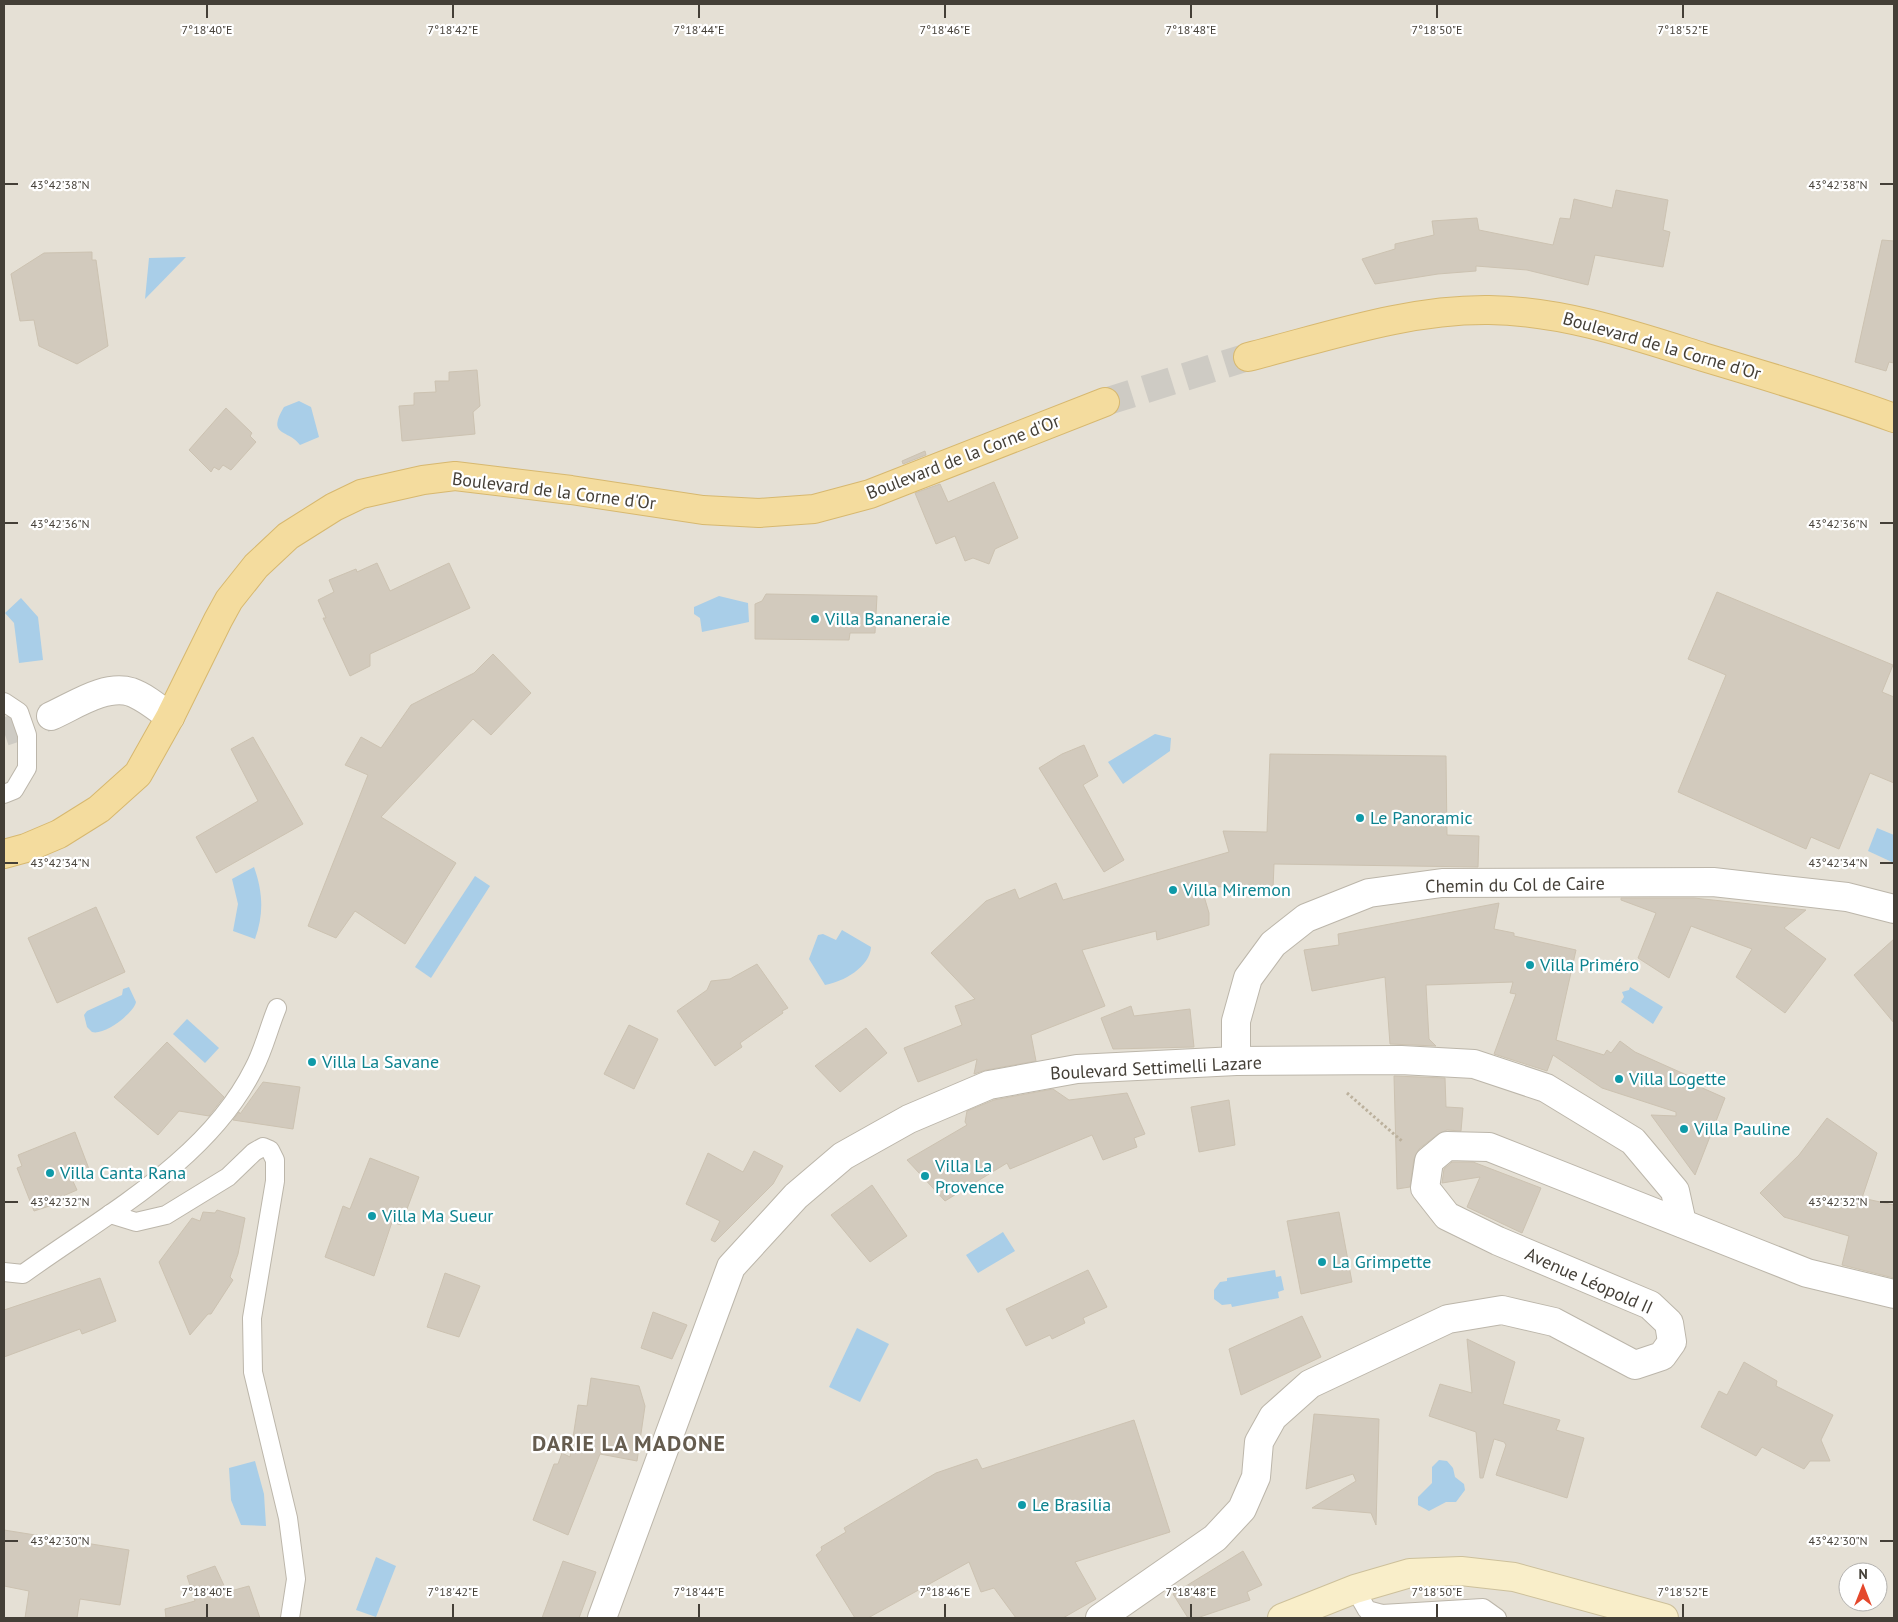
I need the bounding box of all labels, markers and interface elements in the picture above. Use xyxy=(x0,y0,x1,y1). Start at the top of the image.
text: 7°18'40"E xyxy=(182,22,232,37)
text: 7°18'42"E xyxy=(428,22,478,37)
text: 7°18'44"E xyxy=(674,22,724,37)
text: 7°18'46"E xyxy=(920,22,970,37)
text: 7°18'48"E xyxy=(1166,22,1216,37)
text: 7°18'50"E xyxy=(1412,22,1462,37)
text: 7°18'52"E xyxy=(1658,22,1708,37)
text: 43°42'38"N xyxy=(30,177,90,192)
text: 43°42'38"N xyxy=(1808,177,1868,192)
street label: Boulevard de la Corne d'Or xyxy=(1560,306,1764,385)
street label: Boulevard de la Corne d'Or xyxy=(863,409,1063,504)
street label: Boulevard de la Corne d'Or xyxy=(451,467,657,514)
text: 43°42'36"N xyxy=(30,516,90,531)
text: 43°42'36"N xyxy=(1808,516,1868,531)
place label: Villa Bananeraie xyxy=(824,607,951,630)
marker: Villa Bananeraie xyxy=(809,613,821,625)
place label: Le Panoramic xyxy=(1370,806,1473,829)
marker: Le Panoramic xyxy=(1354,812,1366,824)
text: 43°42'34"N xyxy=(30,855,90,870)
text: 43°42'34"N xyxy=(1808,855,1868,870)
street label: Chemin du Col de Caire xyxy=(1425,871,1605,898)
place label: Villa Miremon xyxy=(1182,878,1291,901)
marker: Villa Miremon xyxy=(1167,884,1179,896)
place label: Villa Priméro xyxy=(1539,953,1639,976)
marker: Villa Priméro xyxy=(1524,959,1536,971)
place label: Villa La Savane xyxy=(321,1050,439,1073)
street label: Boulevard Settimelli Lazare xyxy=(1050,1050,1262,1085)
marker: Villa La Savane xyxy=(306,1056,318,1068)
place label: Villa Logette xyxy=(1628,1067,1726,1090)
marker: Villa Logette xyxy=(1613,1073,1625,1085)
place label: Villa Pauline xyxy=(1693,1117,1790,1140)
marker: Villa Pauline xyxy=(1678,1123,1690,1135)
place label: Villa La Provence xyxy=(934,1154,1004,1198)
place label: Villa Canta Rana xyxy=(59,1161,186,1184)
marker: Villa Canta Rana xyxy=(44,1167,56,1179)
marker: Villa La Provence xyxy=(919,1170,931,1182)
text: 43°42'32"N xyxy=(30,1194,90,1209)
text: 43°42'32"N xyxy=(1808,1194,1868,1209)
place label: Villa Ma Sueur xyxy=(381,1204,494,1227)
marker: Villa Ma Sueur xyxy=(366,1210,378,1222)
street label: Avenue Léopold II xyxy=(1522,1242,1657,1319)
place label: La Grimpette xyxy=(1332,1250,1431,1273)
marker: La Grimpette xyxy=(1316,1256,1328,1268)
district label: DARIE LA MADONE xyxy=(532,1429,726,1457)
place label: Le Brasilia xyxy=(1032,1493,1111,1516)
marker: Le Brasilia xyxy=(1016,1499,1028,1511)
text: 43°42'30"N xyxy=(30,1533,90,1548)
text: 43°42'30"N xyxy=(1808,1533,1868,1548)
north arrow xyxy=(1838,1562,1888,1612)
text: N xyxy=(1858,1565,1868,1583)
text: 7°18'40"E xyxy=(182,1584,232,1599)
text: 7°18'42"E xyxy=(428,1584,478,1599)
text: 7°18'44"E xyxy=(674,1584,724,1599)
text: 7°18'46"E xyxy=(920,1584,970,1599)
text: 7°18'48"E xyxy=(1166,1584,1216,1599)
text: 7°18'50"E xyxy=(1412,1584,1462,1599)
text: 7°18'52"E xyxy=(1658,1584,1708,1599)

